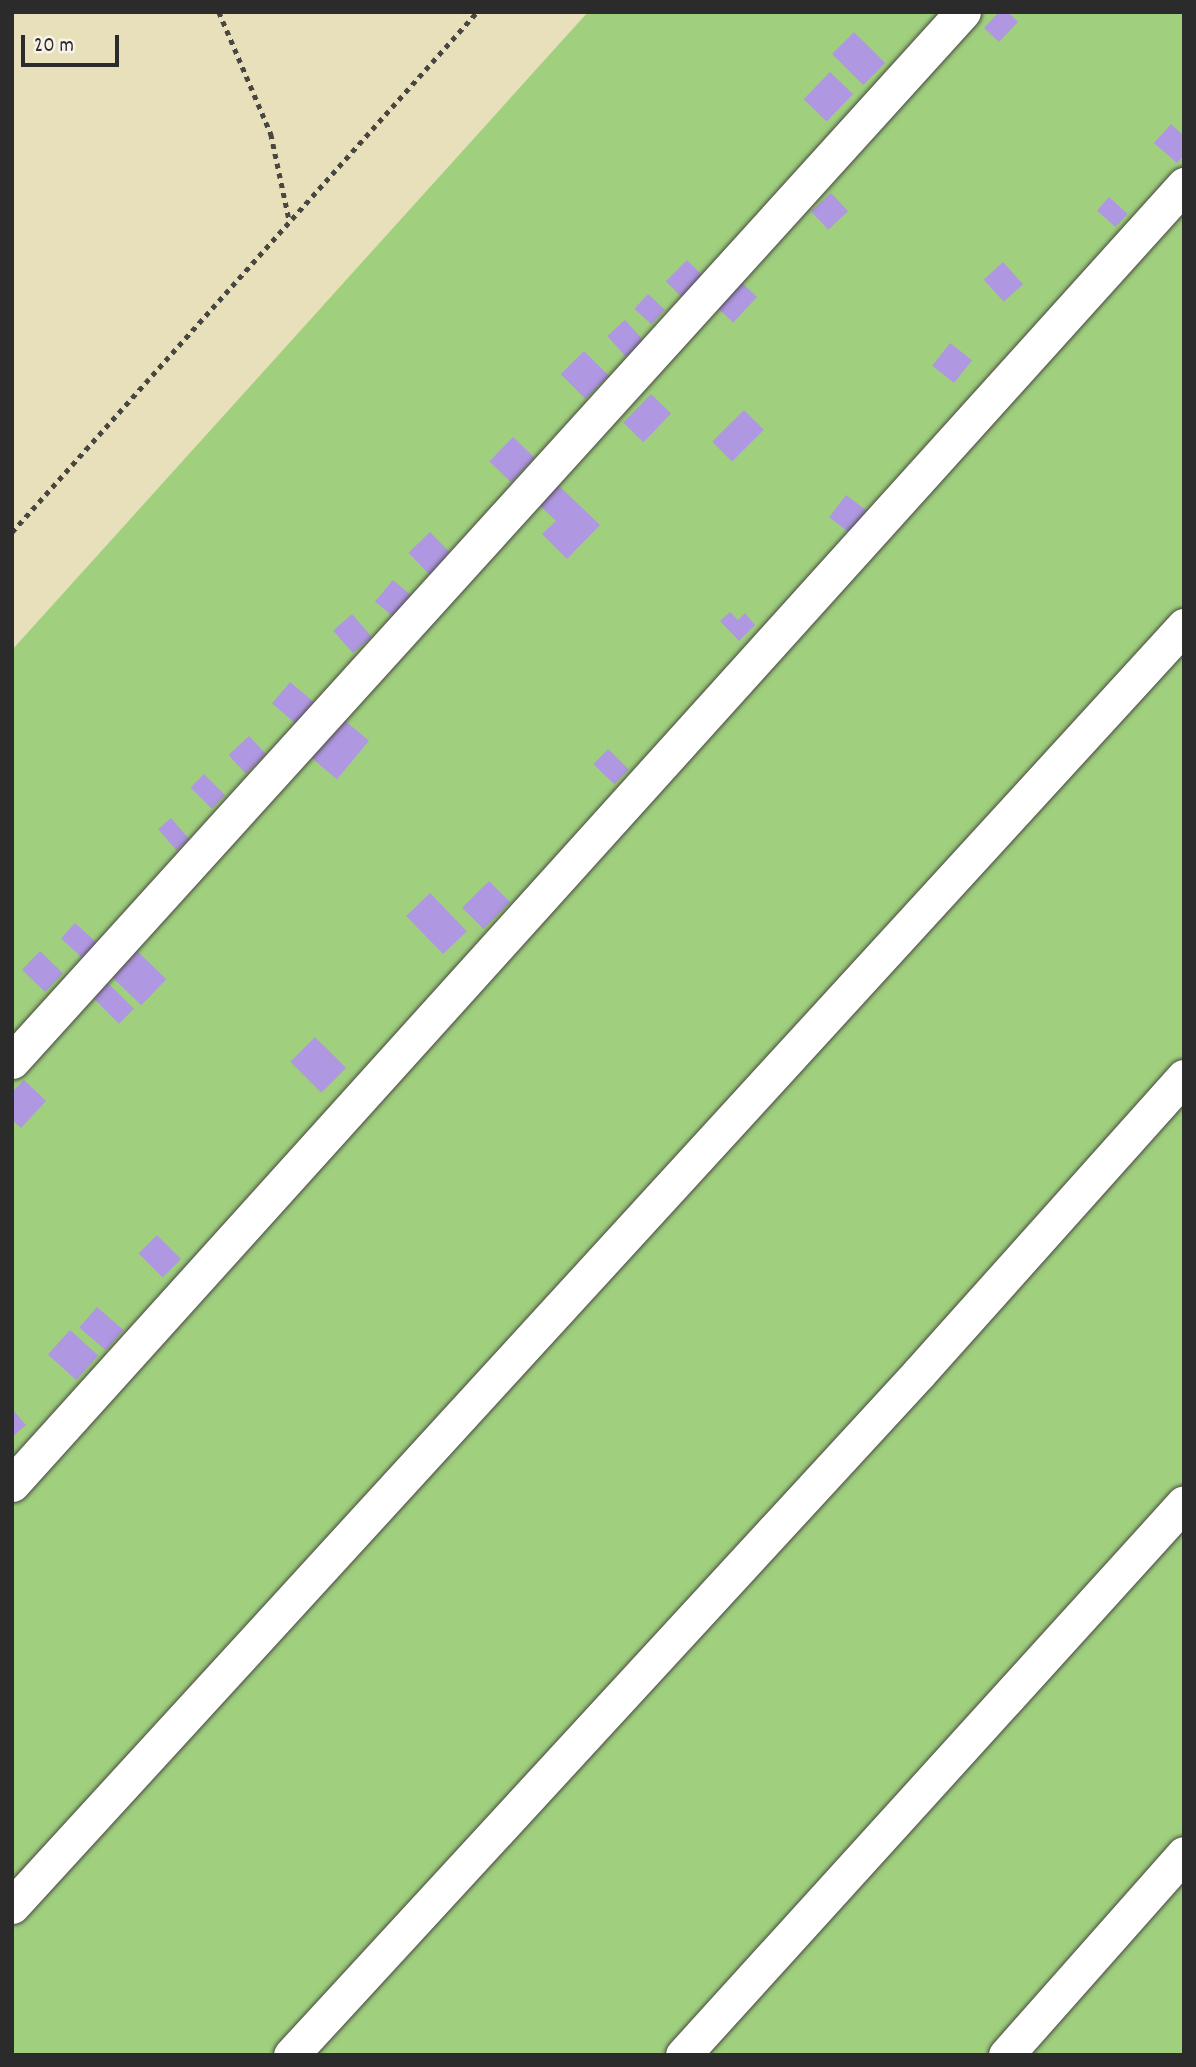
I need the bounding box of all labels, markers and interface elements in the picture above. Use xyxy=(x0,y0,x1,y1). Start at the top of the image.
scale bar xyxy=(24,21,122,65)
text: 20 m xyxy=(34,32,74,62)

